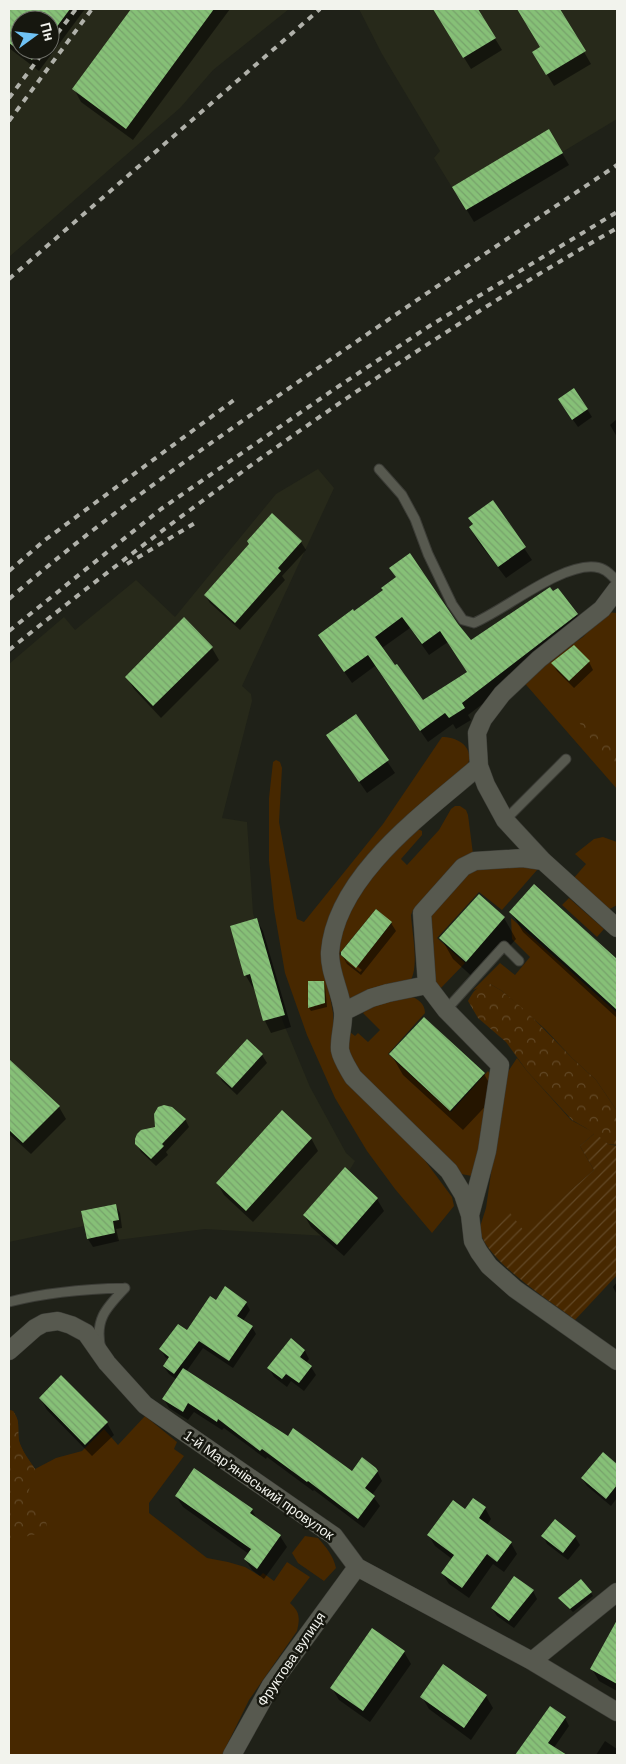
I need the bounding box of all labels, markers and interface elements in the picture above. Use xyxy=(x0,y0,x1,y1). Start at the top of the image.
north arrow xyxy=(10,10,60,60)
text: Пн xyxy=(37,21,58,43)
street label: 1-й Марʼянівський провулок xyxy=(181,1427,338,1544)
street label: Фруктова вулиця xyxy=(254,1609,328,1709)

